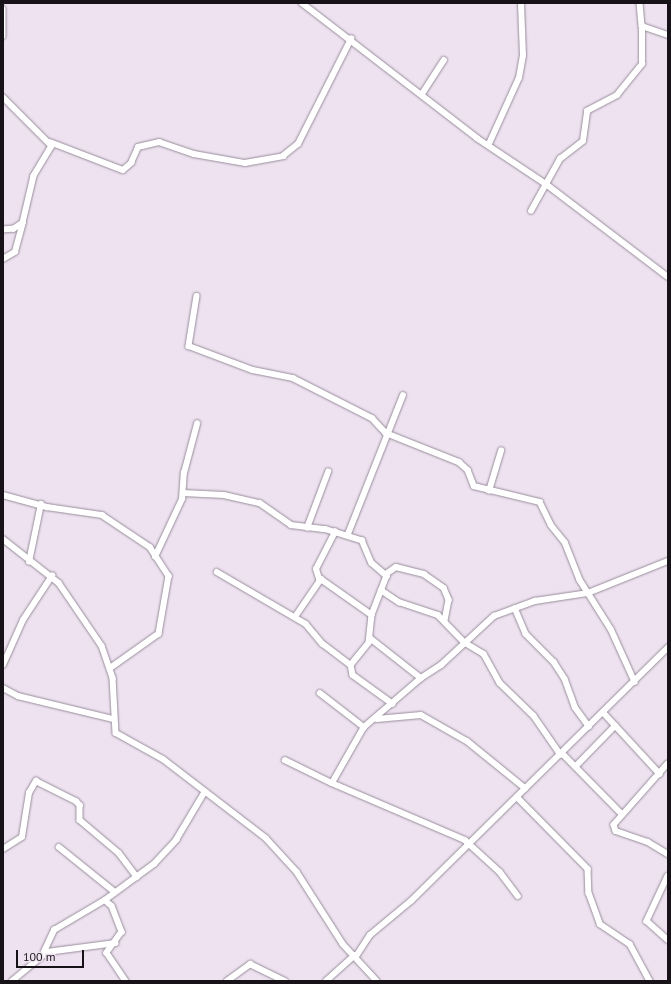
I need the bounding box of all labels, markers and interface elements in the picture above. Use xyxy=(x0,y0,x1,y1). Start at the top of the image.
scale bar xyxy=(18,942,86,968)
text: 100 m xyxy=(23,949,56,964)

